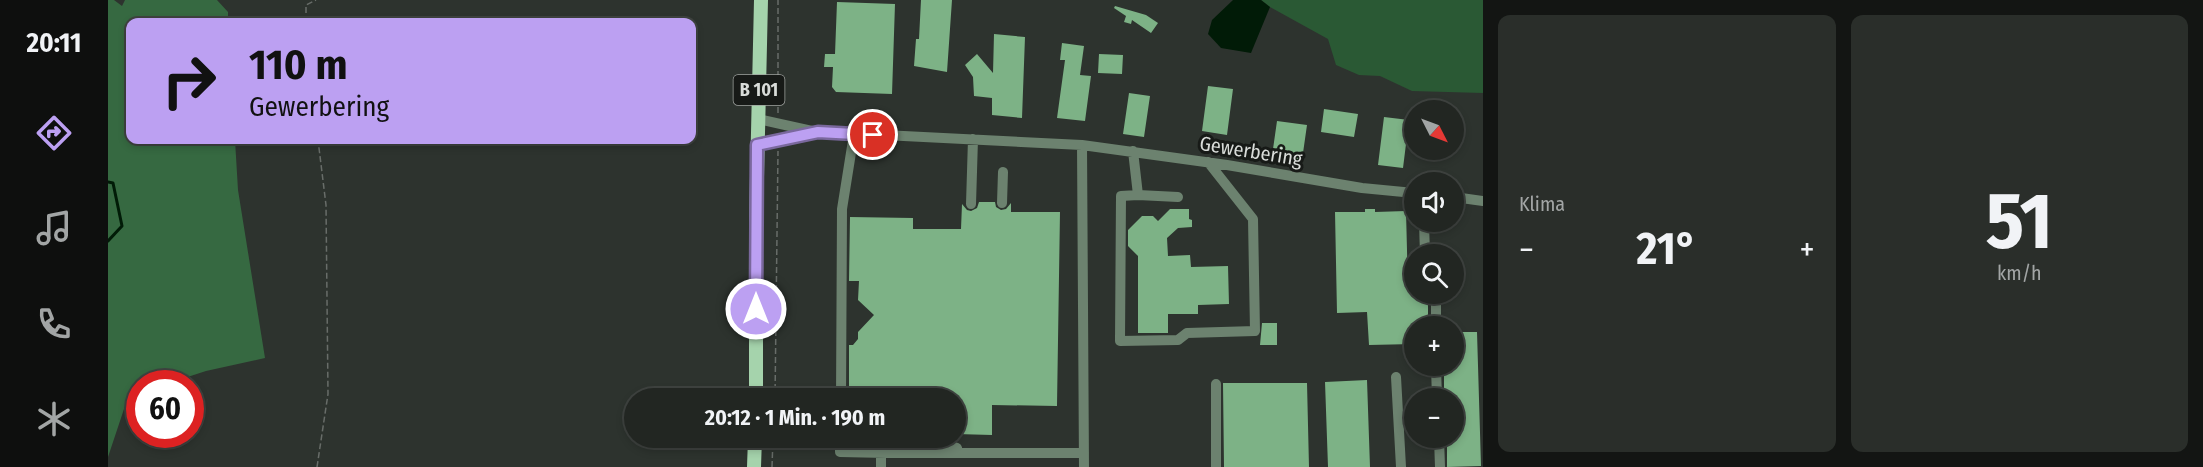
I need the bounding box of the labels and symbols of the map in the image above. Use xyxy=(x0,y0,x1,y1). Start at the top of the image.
road number: B 101 xyxy=(734,75,784,105)
north arrow xyxy=(1404,100,1464,160)
pin xyxy=(847,109,898,160)
street label: Gewerbering xyxy=(1198,131,1305,171)
position arrow xyxy=(724,277,788,341)
speed limit sign: 60 xyxy=(126,370,204,448)

